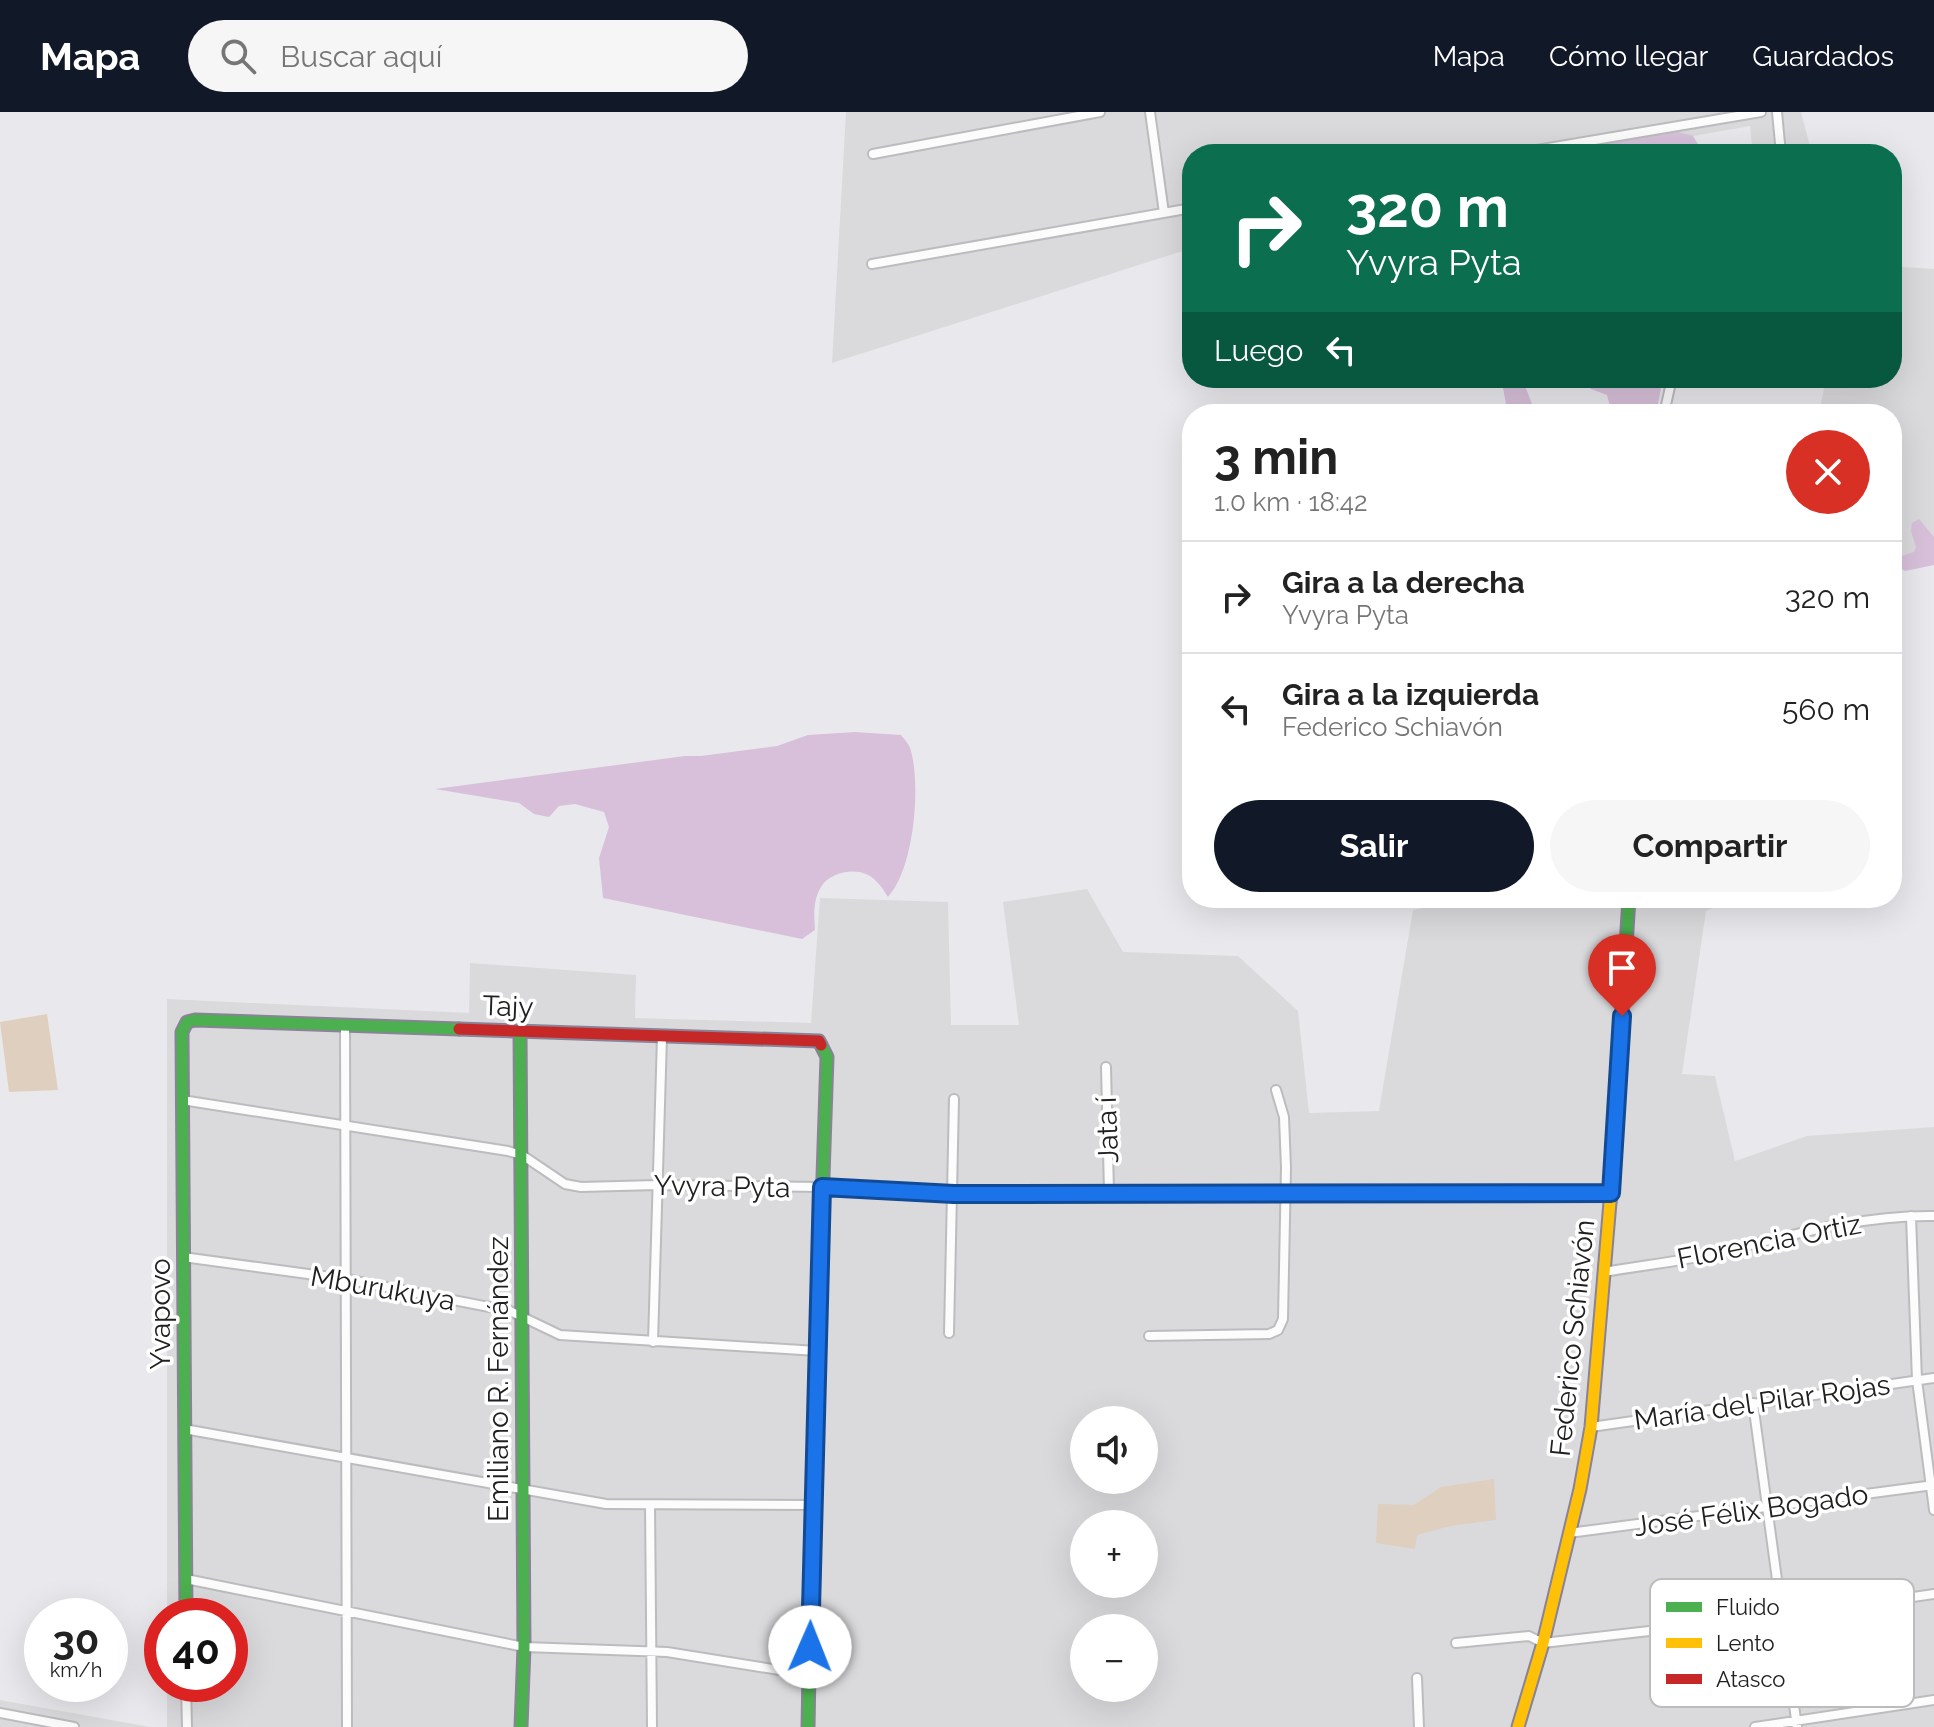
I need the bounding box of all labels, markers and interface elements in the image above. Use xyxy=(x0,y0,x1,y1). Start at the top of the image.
search box xyxy=(188,20,748,92)
text: Mapa xyxy=(40,34,140,79)
icon: search xyxy=(216,34,260,78)
text: Buscar aquí xyxy=(280,39,442,74)
text: Mapa xyxy=(1433,40,1505,73)
text: Cómo llegar xyxy=(1549,40,1708,73)
text: Guardados xyxy=(1752,40,1894,73)
text: 320 m xyxy=(1346,174,1509,240)
icon: right xyxy=(1214,176,1318,280)
text: Yvyra Pyta xyxy=(1346,241,1522,283)
icon: left xyxy=(1319,328,1363,372)
text: Luego xyxy=(1214,333,1303,368)
text: 3 min xyxy=(1214,429,1338,485)
button: close xyxy=(1786,430,1870,514)
text: 1.0 km · 18:42 xyxy=(1214,487,1368,517)
text: Gira a la derecha xyxy=(1282,565,1525,600)
icon: right xyxy=(1214,575,1258,619)
text: 320 m xyxy=(1785,580,1870,615)
text: Yvyra Pyta xyxy=(1282,600,1409,630)
text: Gira a la izquierda xyxy=(1282,677,1539,712)
icon: left xyxy=(1214,687,1258,731)
text: 560 m xyxy=(1782,692,1870,727)
text: Federico Schiavón xyxy=(1282,712,1503,742)
button: Salir xyxy=(1214,800,1534,892)
button: Compartir xyxy=(1550,800,1870,892)
pin xyxy=(1588,934,1656,1016)
icon: arrive xyxy=(1600,946,1644,990)
street label: Tajy xyxy=(482,989,534,1024)
street label: Jata í xyxy=(1090,1095,1125,1164)
street label: Yvyra Pyta xyxy=(653,1169,791,1204)
street label: Florencia Ortiz xyxy=(1674,1207,1864,1276)
street label: Federico Schiavón xyxy=(1544,1218,1601,1458)
street label: Emiliano R. Fernández xyxy=(482,1236,515,1522)
street label: Yvapovo xyxy=(144,1258,177,1370)
street label: Mburukuya xyxy=(308,1260,458,1317)
street label: María del Pilar Rojas xyxy=(1632,1368,1892,1437)
map controls xyxy=(1070,1406,1158,1702)
button: sound xyxy=(1070,1406,1158,1494)
street label: José Félix Bogado xyxy=(1632,1478,1870,1543)
button: + xyxy=(1070,1510,1158,1598)
legend xyxy=(1650,1579,1914,1707)
text: Fluido xyxy=(1716,1594,1780,1620)
speed limit sign: 40 xyxy=(144,1598,248,1702)
position arrow xyxy=(768,1605,852,1689)
button: − xyxy=(1070,1614,1158,1702)
text: 30 xyxy=(53,1616,99,1663)
text: Lento xyxy=(1716,1630,1774,1656)
text: km/h xyxy=(50,1658,102,1682)
text: Atasco xyxy=(1716,1666,1785,1692)

